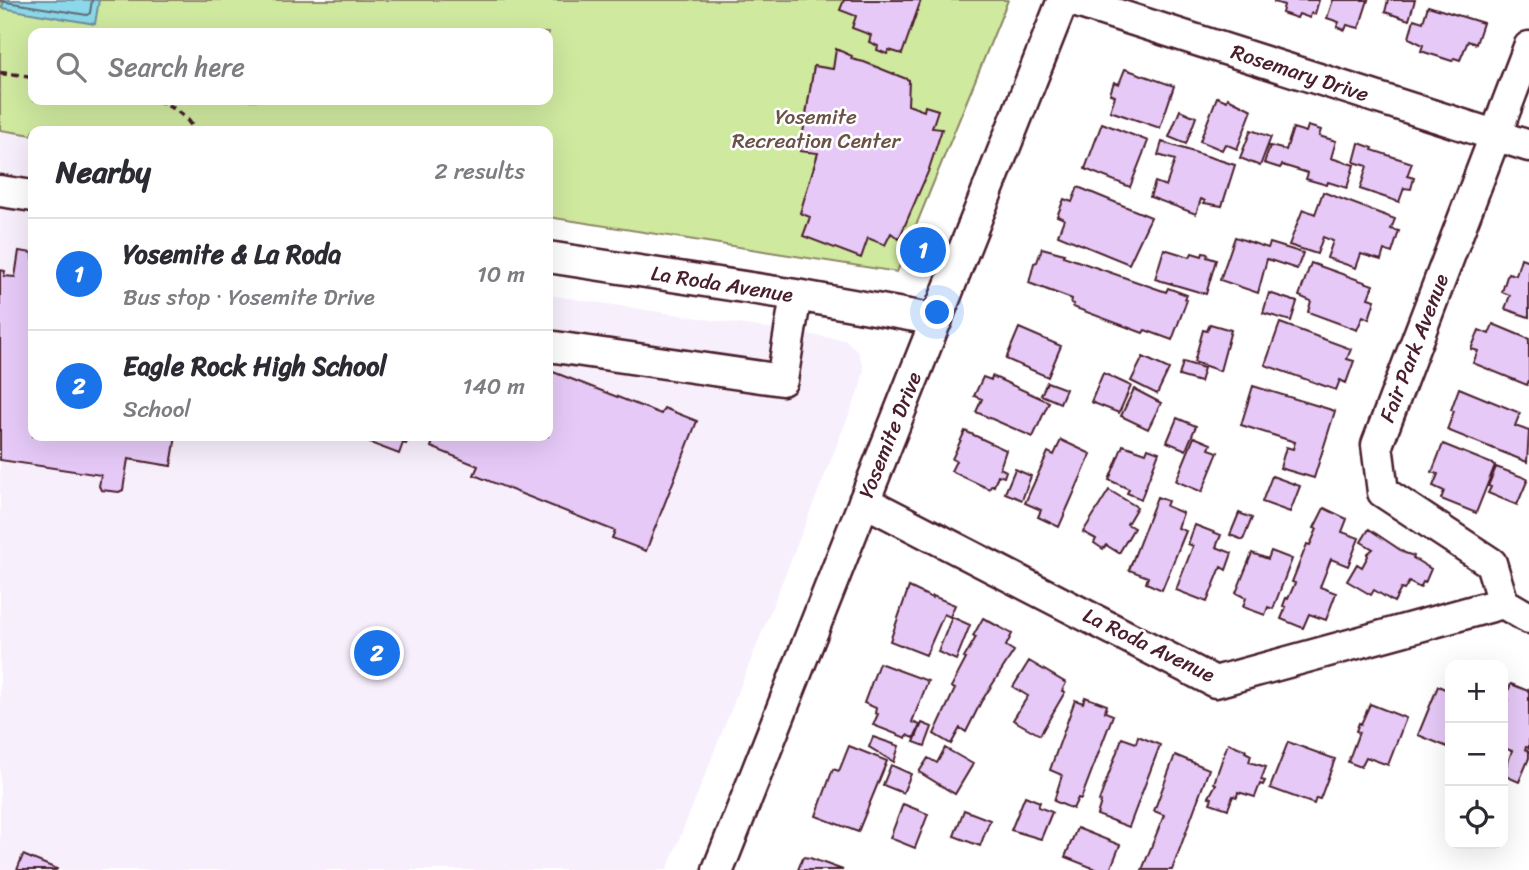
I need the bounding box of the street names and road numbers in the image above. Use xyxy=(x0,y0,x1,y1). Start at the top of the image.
street label: Rosemary Drive xyxy=(1226,33,1374,113)
street label: La Roda Avenue xyxy=(648,254,796,314)
street label: Fair Park Avenue xyxy=(1368,268,1460,428)
street label: Yosemite Drive xyxy=(847,366,933,504)
street label: La Roda Avenue xyxy=(1076,597,1222,693)

